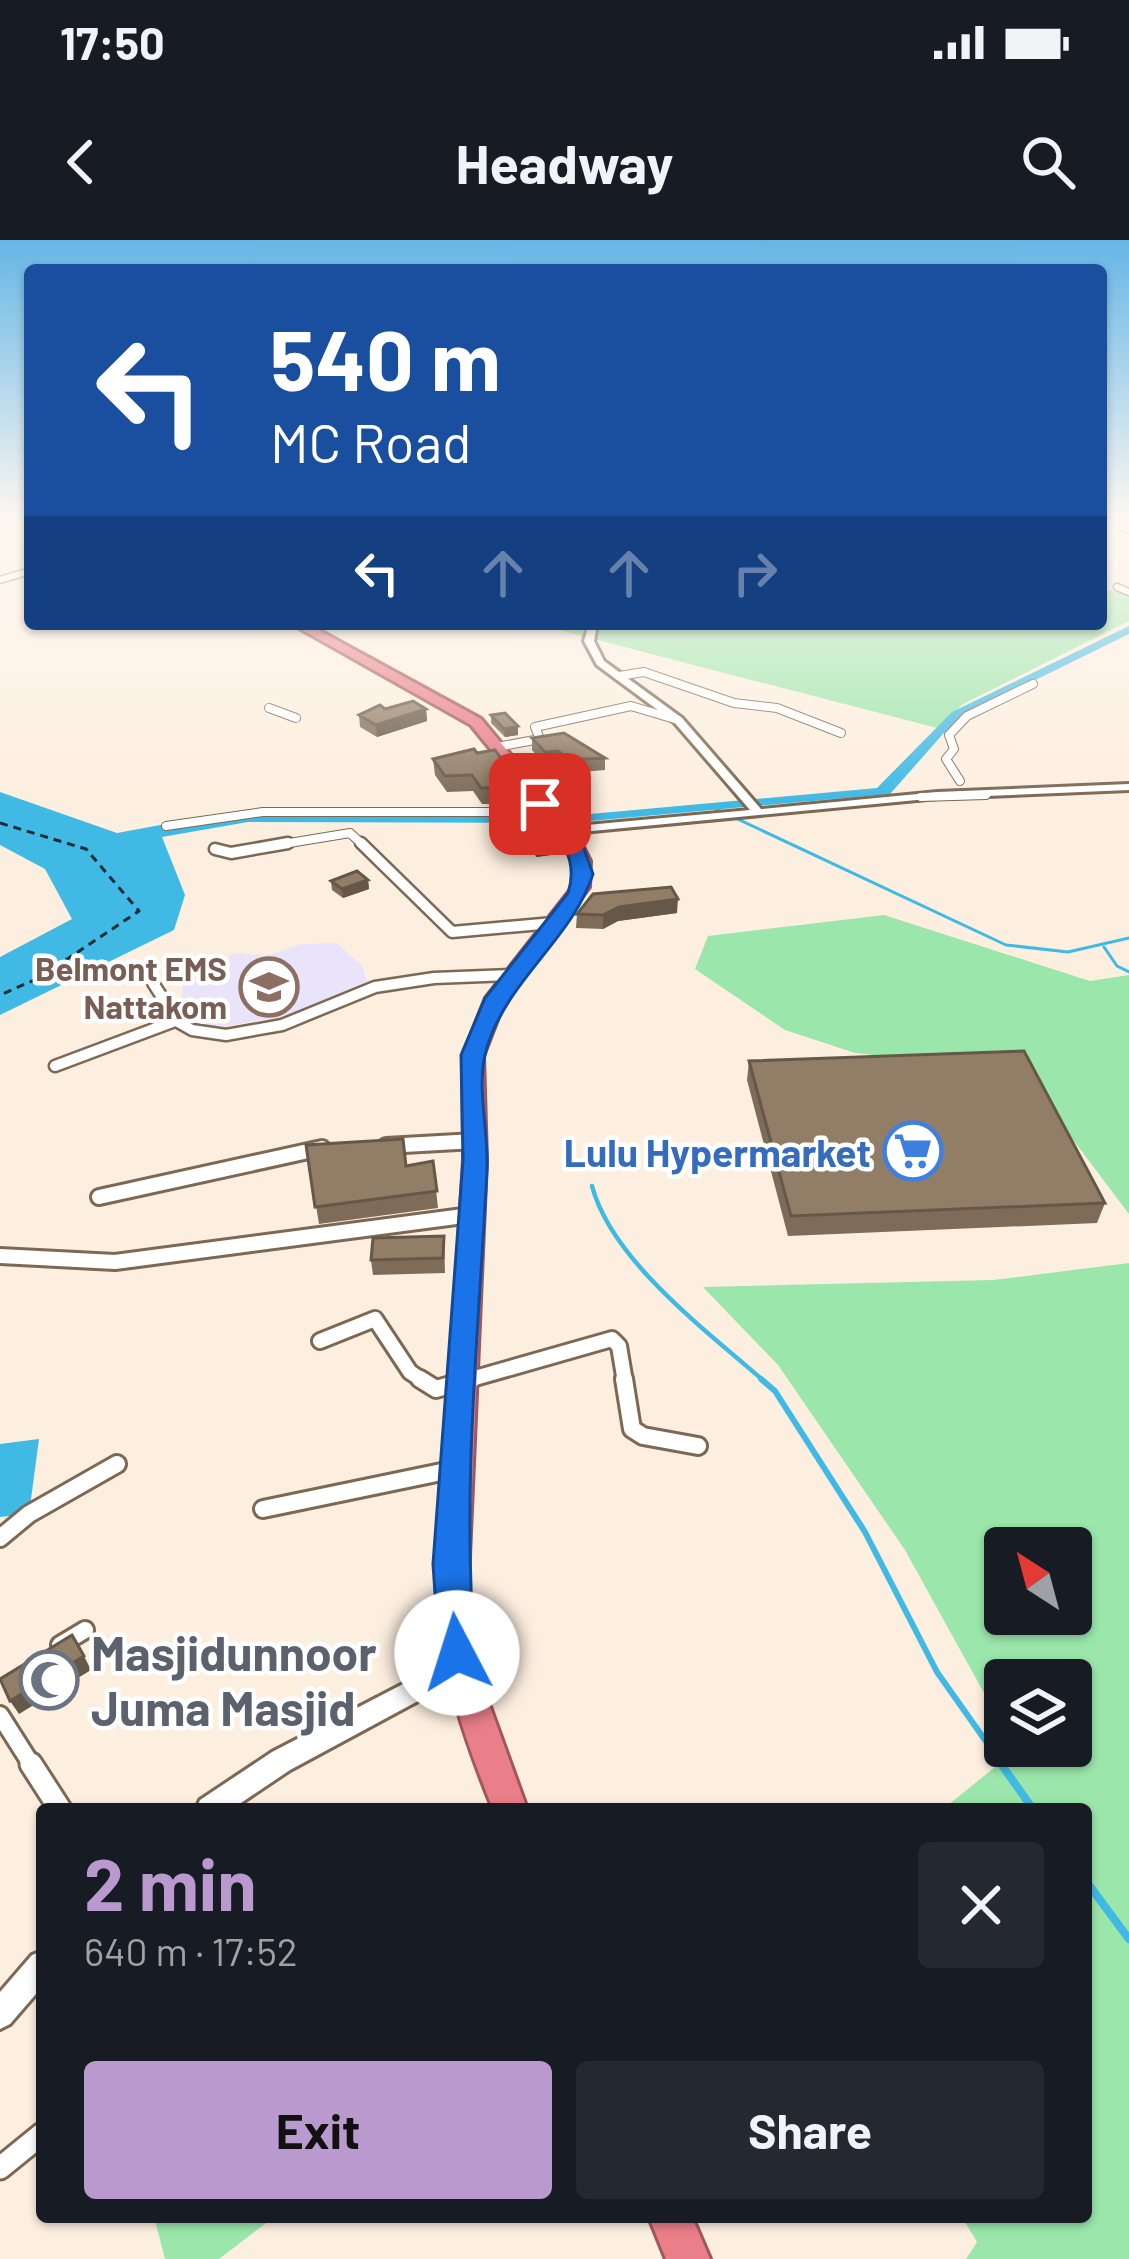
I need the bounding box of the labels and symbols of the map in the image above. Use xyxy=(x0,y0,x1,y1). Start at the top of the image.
pin xyxy=(489,753,591,855)
place label: Belmont EMS Nattakom xyxy=(35,948,227,1026)
school or university icon: Belmont EMS Nattakom xyxy=(238,956,300,1018)
supermarket icon: Lulu Hypermarket xyxy=(882,1120,944,1182)
place label: Lulu Hypermarket xyxy=(564,1128,871,1175)
north arrow xyxy=(984,1527,1092,1635)
position arrow xyxy=(394,1590,520,1716)
place label: Masjidunnoor Juma Masjid xyxy=(91,1623,377,1736)
mosque icon: Masjidunnoor Juma Masjid xyxy=(18,1649,80,1711)

